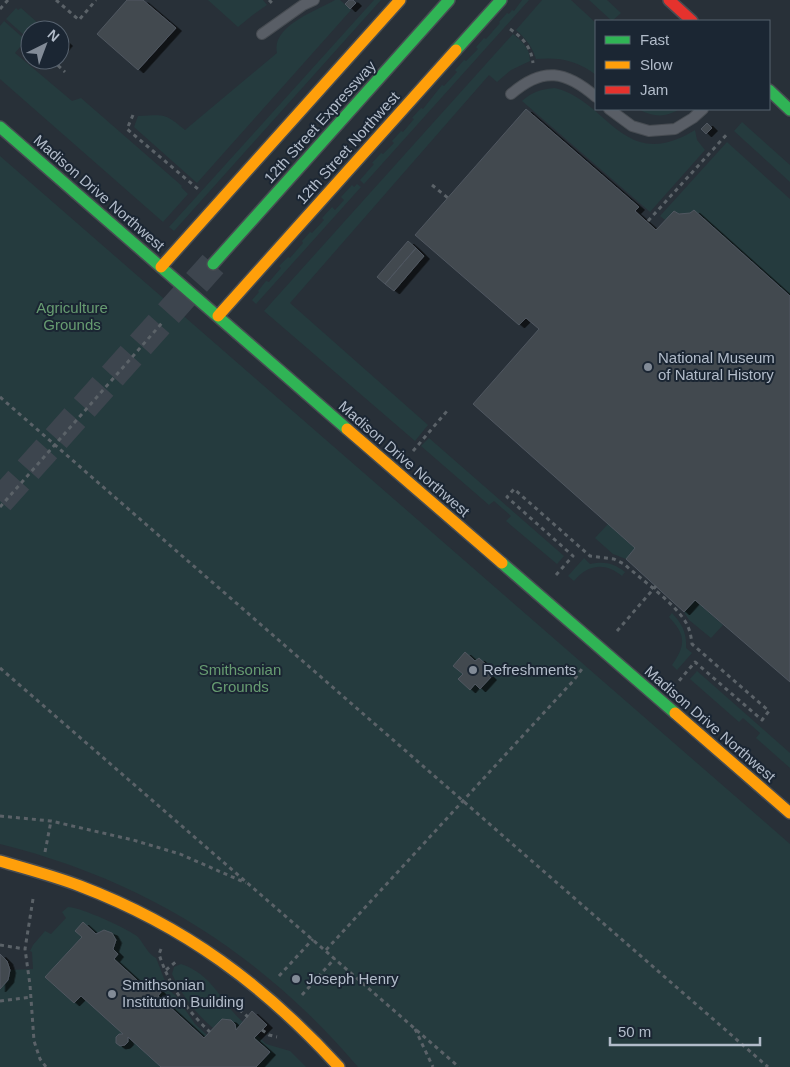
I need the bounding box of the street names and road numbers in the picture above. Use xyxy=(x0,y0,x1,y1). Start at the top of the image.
street label: 12th Street Expressway xyxy=(260,57,379,186)
street label: 12th Street Northwest xyxy=(293,87,403,207)
street label: Madison Drive Northwest xyxy=(31,131,169,255)
street label: Madison Drive Northwest xyxy=(336,397,474,521)
street label: Madison Drive Northwest xyxy=(642,662,780,786)

